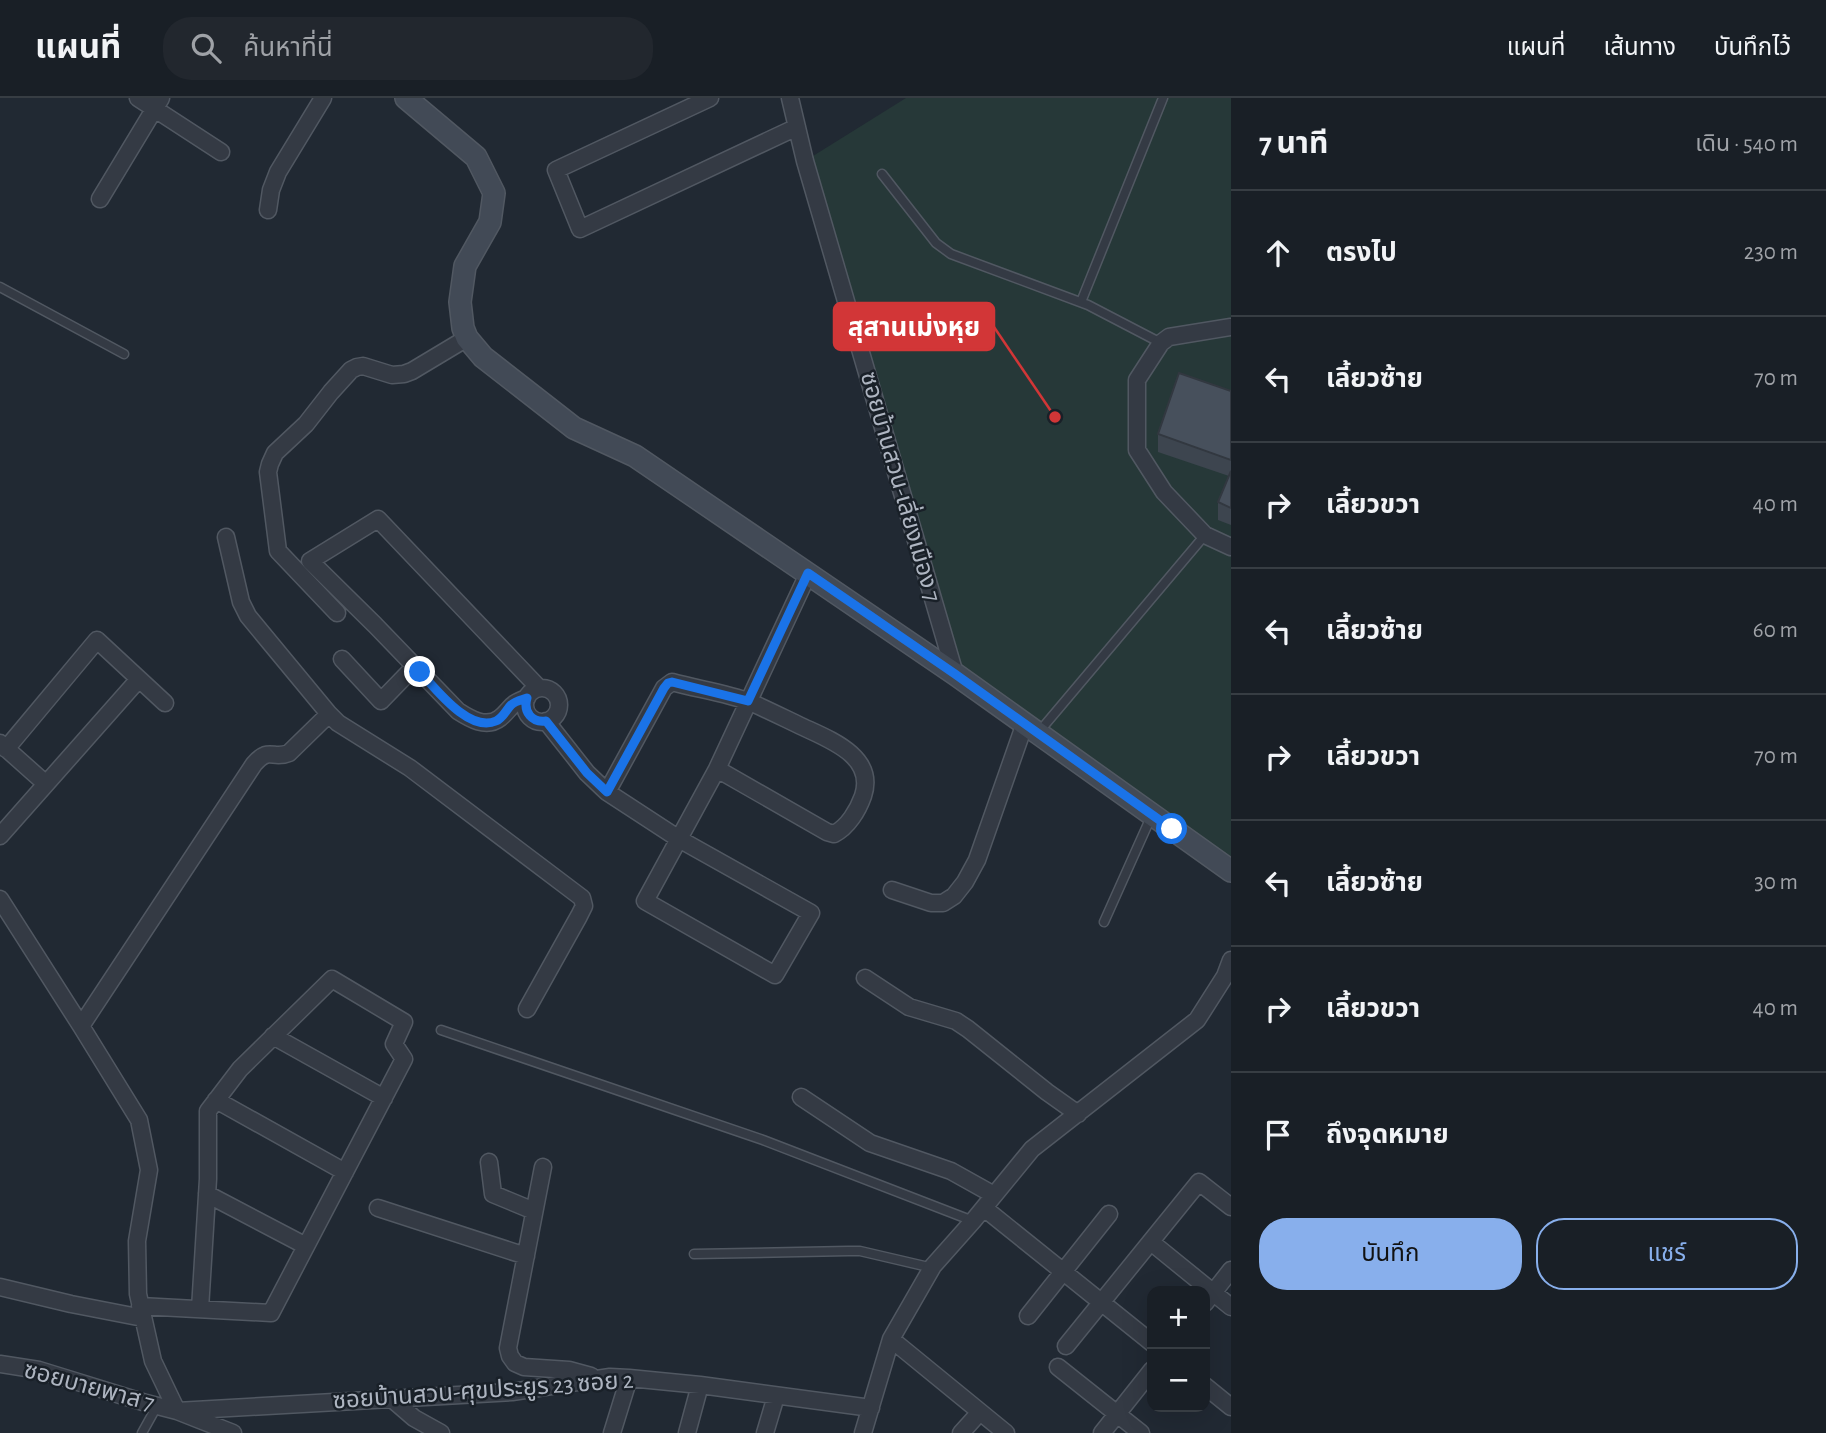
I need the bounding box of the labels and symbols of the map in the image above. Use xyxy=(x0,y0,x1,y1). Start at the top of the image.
callout: สุสานเม่งหุย xyxy=(834,303,994,350)
text: สุสานเม่งหุย xyxy=(848,312,980,343)
street label: ซอยบ้านสวน-เลี่ยงเมือง 7 xyxy=(856,368,950,605)
route end xyxy=(404,656,435,687)
route start xyxy=(1156,813,1187,844)
street label: ซอยบายพาส 7 xyxy=(21,1358,157,1416)
street label: ซอยบ้านสวน-ศุขประยูร 23 ซอย 2 xyxy=(332,1367,634,1415)

